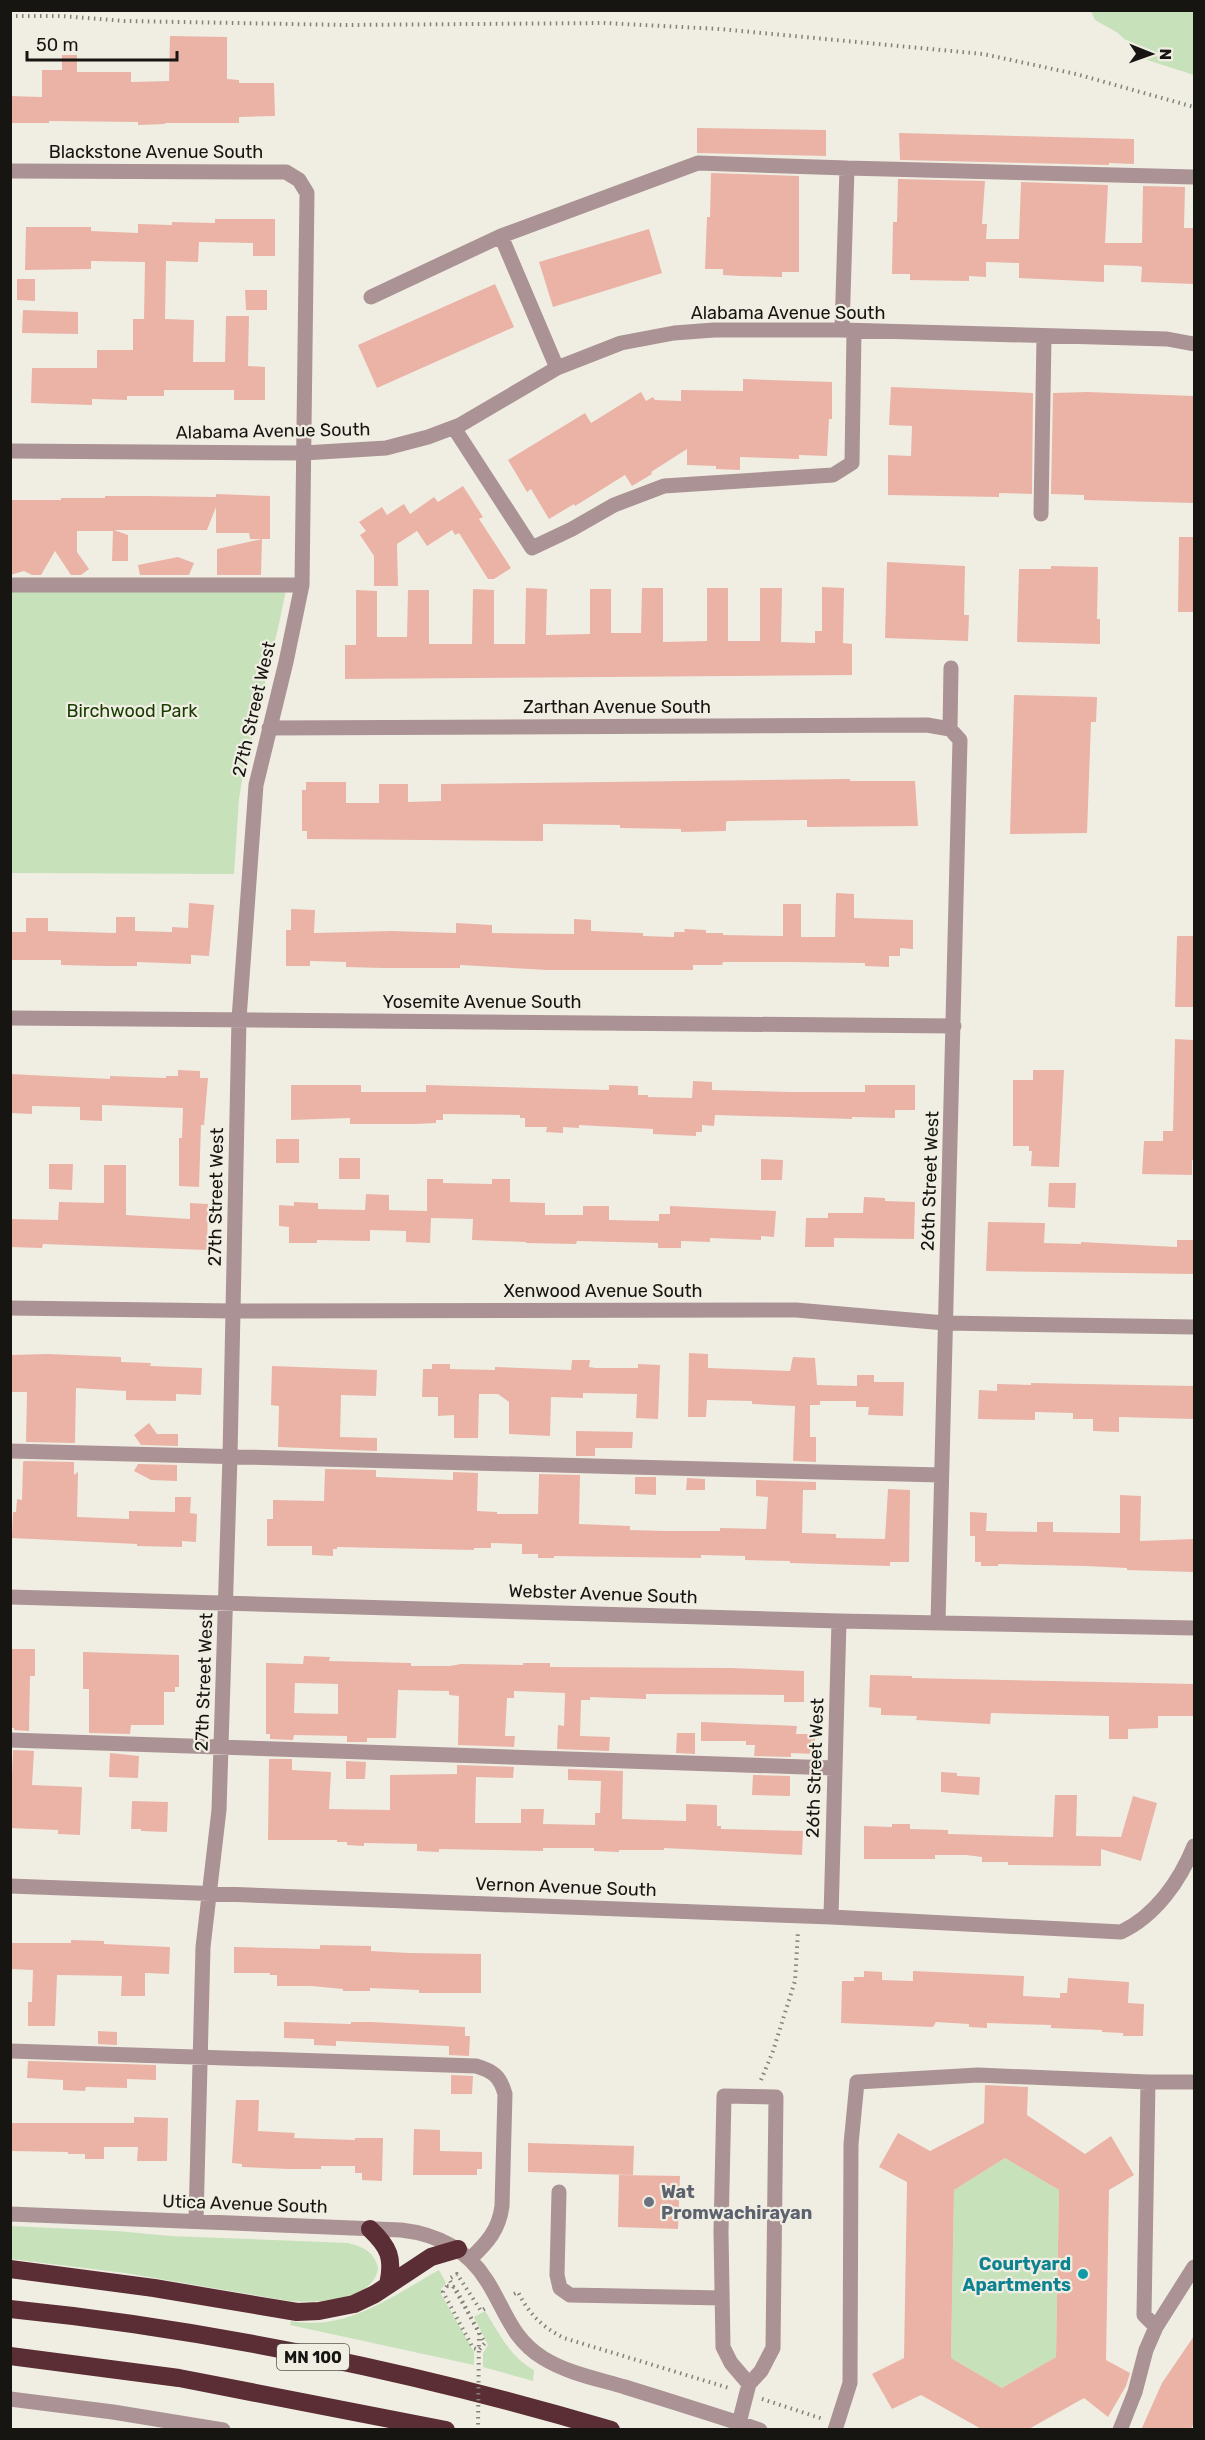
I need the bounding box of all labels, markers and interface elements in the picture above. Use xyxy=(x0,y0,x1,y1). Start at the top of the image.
scale bar xyxy=(27,24,177,62)
north arrow xyxy=(1121,24,1181,84)
text: 50 m xyxy=(36,34,79,56)
text: N xyxy=(1156,48,1175,60)
street label: Blackstone Avenue South xyxy=(49,141,263,163)
street label: Alabama Avenue South xyxy=(691,302,885,324)
street label: Alabama Avenue South xyxy=(175,418,371,444)
street label: 27th Street West xyxy=(228,639,280,779)
street label: Zarthan Avenue South xyxy=(523,696,711,718)
park label: Birchwood Park xyxy=(66,700,198,722)
street label: Yosemite Avenue South xyxy=(383,991,581,1013)
street label: 26th Street West xyxy=(917,1111,943,1251)
street label: 27th Street West xyxy=(204,1127,228,1267)
street label: Xenwood Avenue South xyxy=(503,1280,703,1302)
street label: Webster Avenue South xyxy=(508,1580,698,1608)
street label: 27th Street West xyxy=(191,1612,217,1752)
street label: 26th Street West xyxy=(802,1698,828,1838)
street label: Vernon Avenue South xyxy=(475,1873,657,1901)
place label: Wat Promwachirayan xyxy=(661,2181,812,2224)
street label: Utica Avenue South xyxy=(162,2190,328,2218)
marker: Wat Promwachirayan xyxy=(642,2195,656,2209)
place label: Courtyard Apartments xyxy=(963,2253,1071,2296)
marker: Courtyard Apartments xyxy=(1076,2267,1090,2281)
road number: MN 100 xyxy=(277,2344,349,2370)

